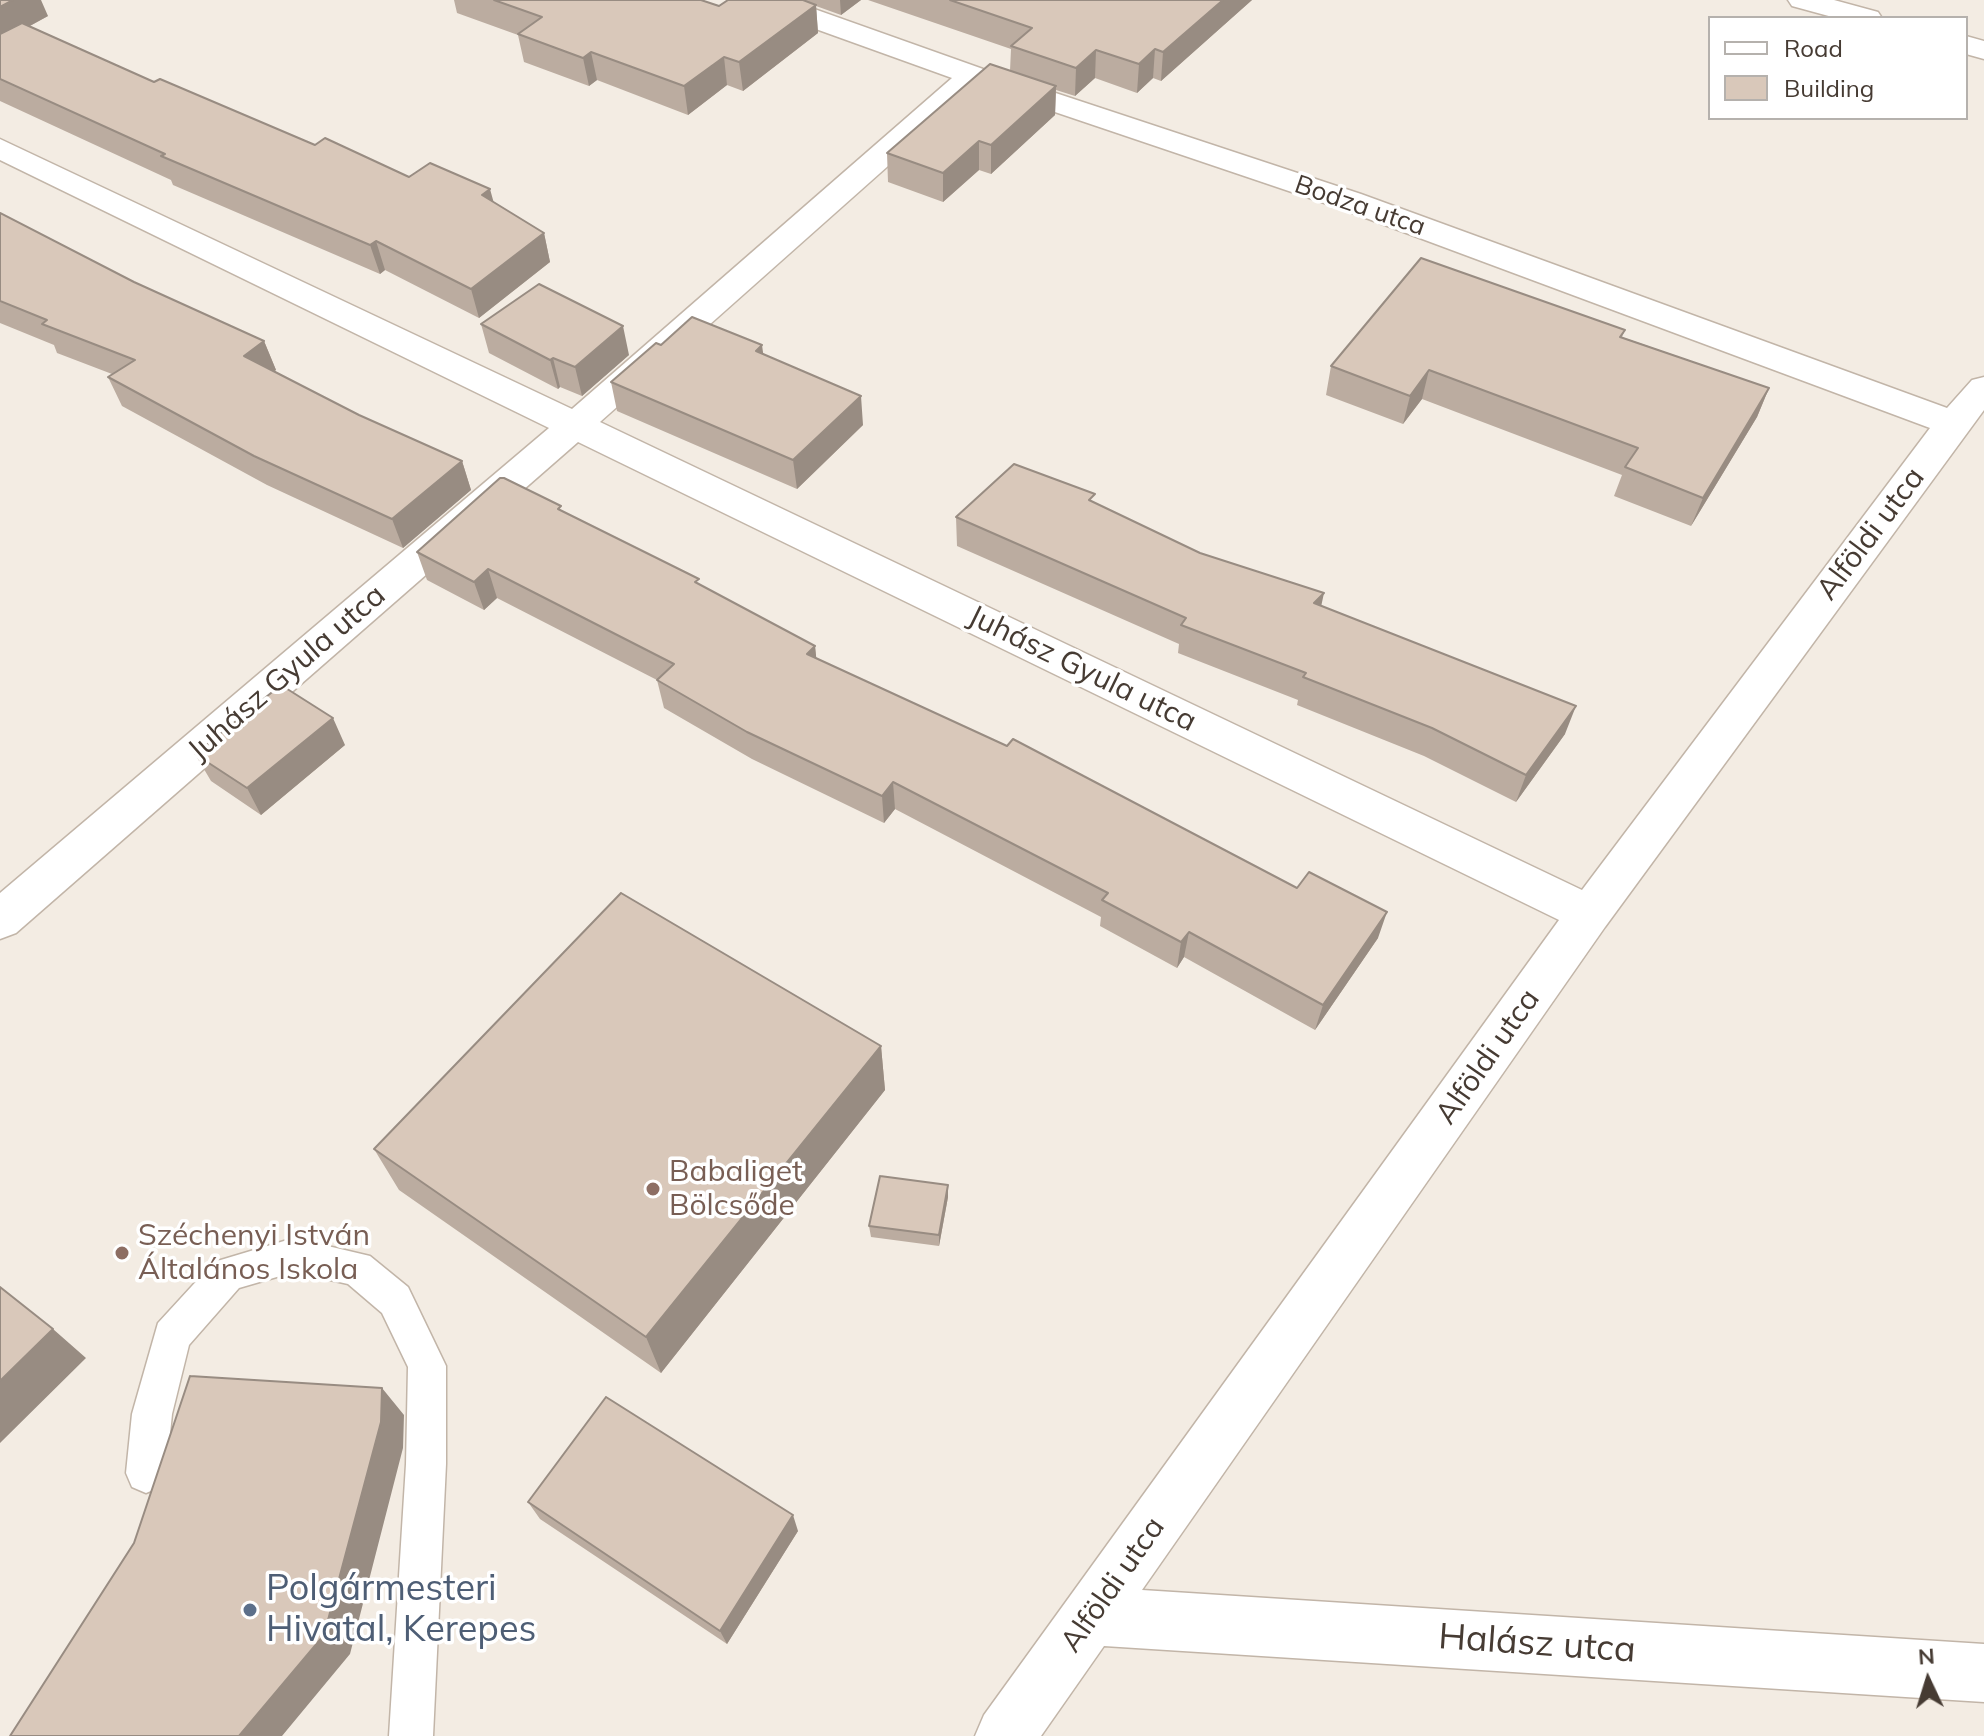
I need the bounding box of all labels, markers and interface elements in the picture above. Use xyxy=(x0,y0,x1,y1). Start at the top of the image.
legend xyxy=(1708,16,1968,120)
text: Road xyxy=(1784,33,1843,63)
text: Building xyxy=(1784,73,1874,103)
street label: Bodza utca xyxy=(1291,169,1429,243)
street label: Alföldi utca xyxy=(1810,461,1932,607)
street label: Juhász Gyula utca xyxy=(181,578,393,768)
street label: Juhász Gyula utca xyxy=(962,598,1202,740)
street label: Alföldi utca xyxy=(1428,983,1548,1131)
place label: Babaliget Bölcsőde xyxy=(669,1154,803,1224)
marker: Babaliget Bölcsőde xyxy=(644,1180,662,1198)
place label: Széchenyi István Általános Iskola xyxy=(138,1218,370,1288)
marker: Széchenyi István Általános Iskola xyxy=(113,1244,131,1262)
street label: Alföldi utca xyxy=(1053,1511,1173,1659)
place label: Polgármesteri Hivatal, Kerepes xyxy=(266,1567,536,1652)
marker: Polgármesteri Hivatal, Kerepes xyxy=(241,1601,259,1619)
street label: Halász utca xyxy=(1437,1616,1637,1672)
north arrow xyxy=(1888,1640,1968,1720)
text: N xyxy=(1917,1642,1936,1671)

